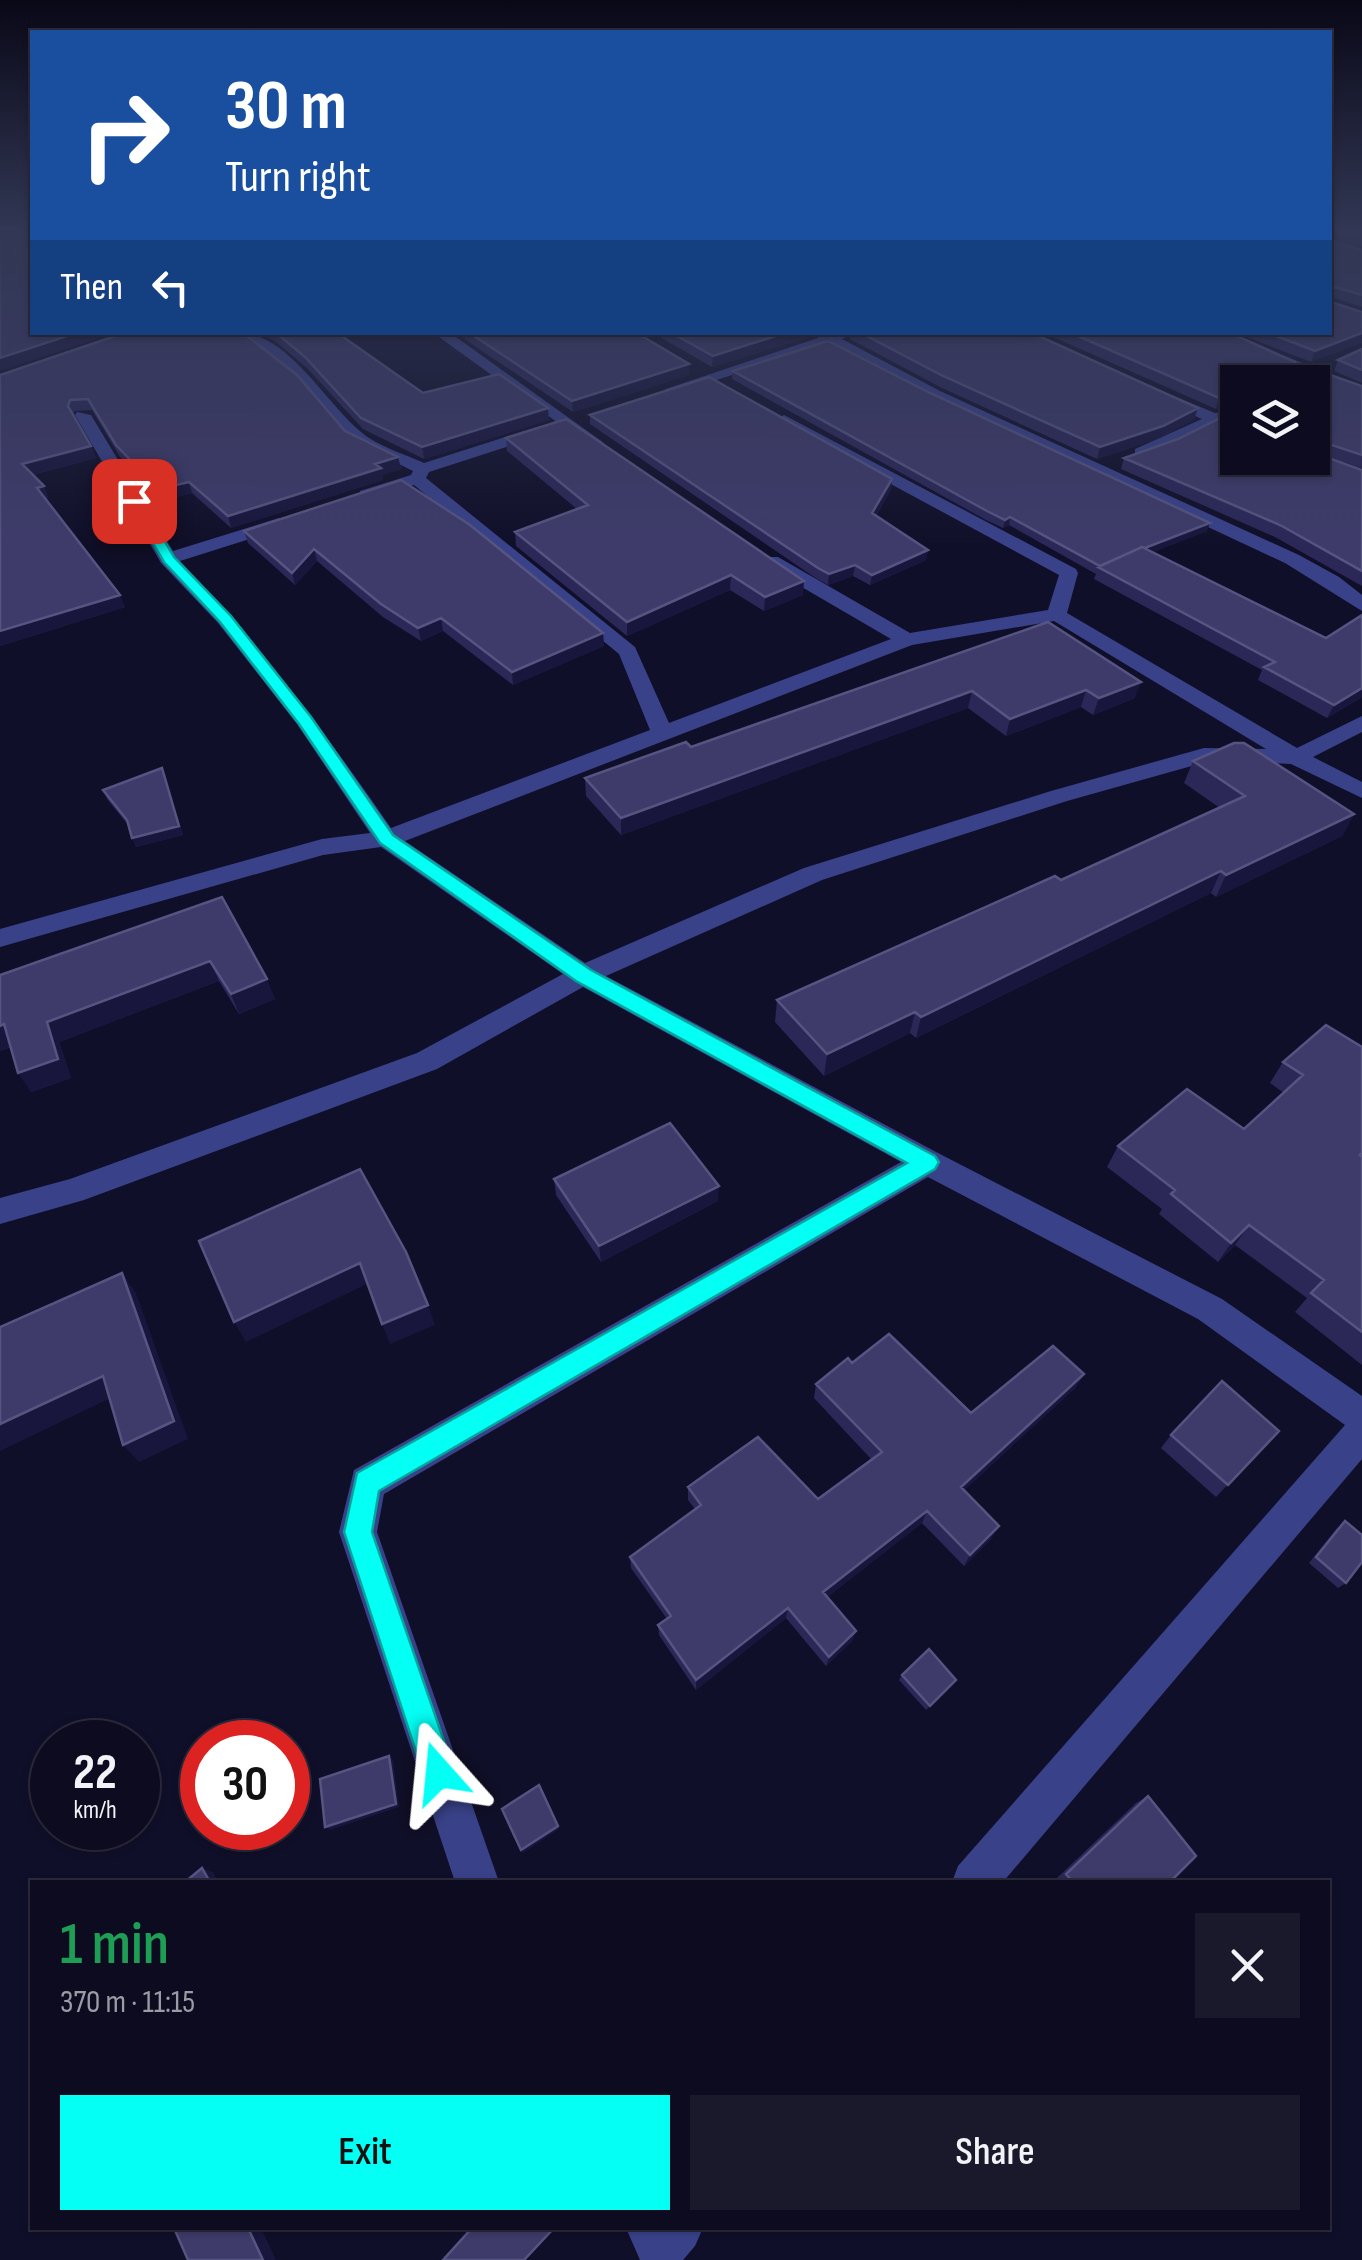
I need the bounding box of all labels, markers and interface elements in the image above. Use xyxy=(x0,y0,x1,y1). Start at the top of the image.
text: 30 m xyxy=(225,65,347,149)
icon: right xyxy=(60,70,190,200)
text: Turn right xyxy=(225,150,371,205)
icon: left xyxy=(143,260,198,315)
text: Then xyxy=(60,265,123,310)
map controls xyxy=(1220,365,1330,475)
button: layers xyxy=(1220,365,1330,475)
pin xyxy=(92,459,177,544)
icon: arrive xyxy=(107,474,162,529)
speed limit sign: 30 xyxy=(180,1720,310,1850)
position arrow xyxy=(387,1721,491,1825)
text: 22 xyxy=(73,1743,117,1803)
text: km/h xyxy=(73,1795,117,1826)
text: 1 min xyxy=(60,1909,169,1981)
button: close xyxy=(1195,1913,1300,2018)
text: 370 m · 11:15 xyxy=(60,1983,195,2022)
button: Exit xyxy=(60,2095,670,2210)
button: Share xyxy=(690,2095,1300,2210)

